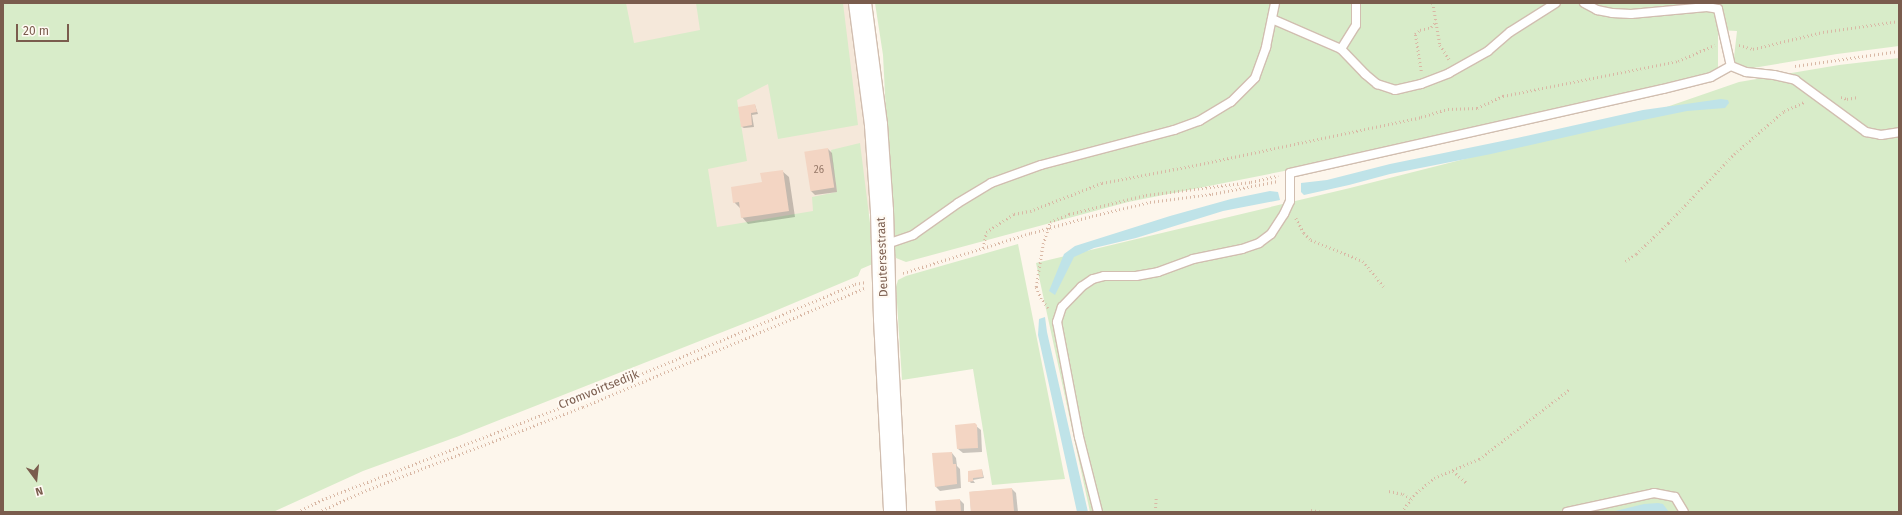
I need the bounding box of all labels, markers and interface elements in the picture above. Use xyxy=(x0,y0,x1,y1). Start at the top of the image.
scale bar xyxy=(18,16,71,42)
text: 20 m xyxy=(23,24,49,38)
house number: 26 xyxy=(814,165,824,177)
street label: Deutersestraat xyxy=(874,217,892,297)
street label: Cromvoirtsedijk xyxy=(557,367,641,413)
north arrow xyxy=(16,459,56,499)
text: N xyxy=(34,484,44,498)

